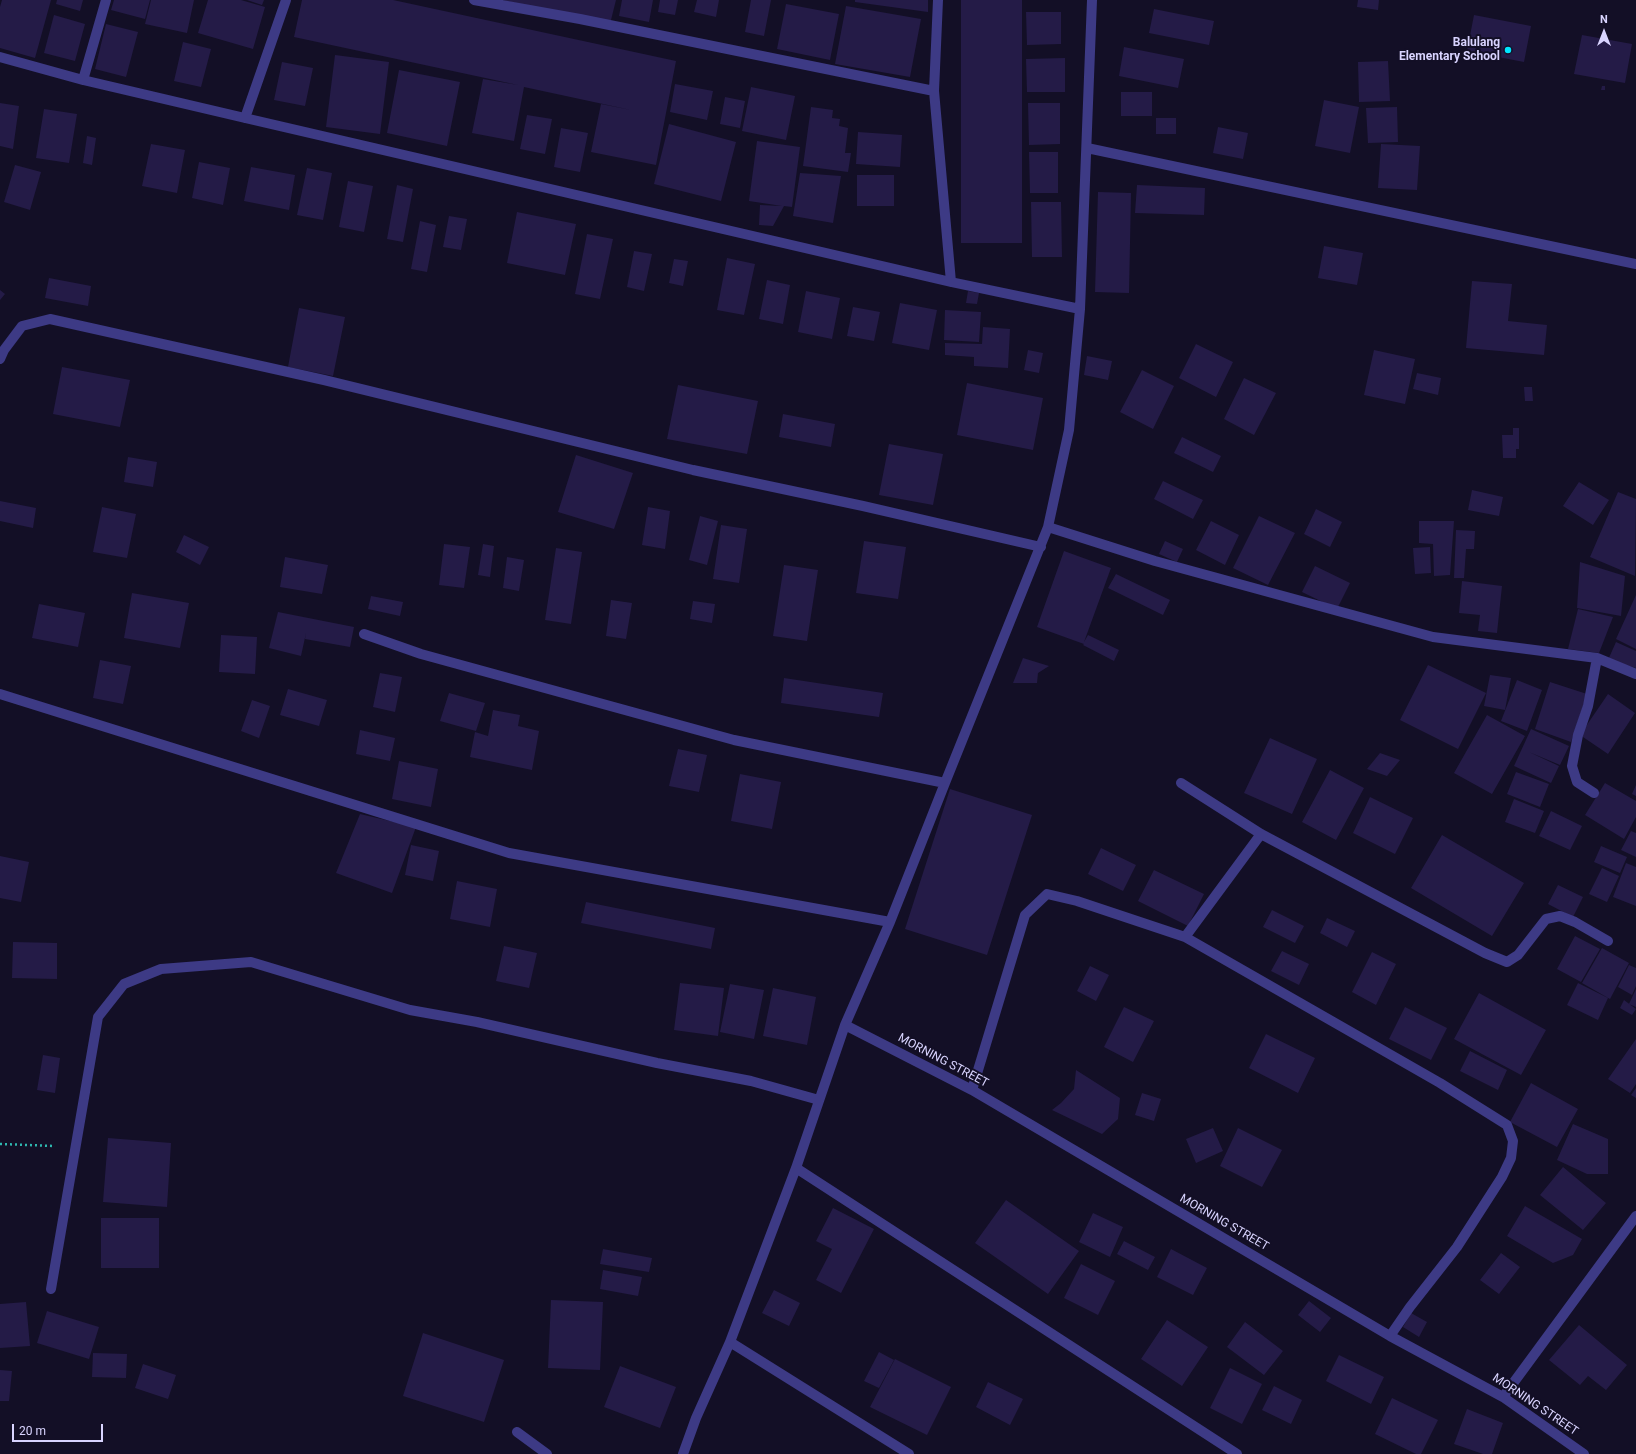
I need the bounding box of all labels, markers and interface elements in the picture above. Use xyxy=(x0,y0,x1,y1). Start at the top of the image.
north arrow xyxy=(1584,12,1624,52)
text: N xyxy=(1600,13,1608,26)
place label: Balulang Elementary School xyxy=(1399,36,1500,64)
marker: Balulang Elementary School xyxy=(1503,45,1513,55)
street label: MORNING STREET xyxy=(895,1031,991,1091)
street label: MORNING STREET xyxy=(1177,1192,1271,1254)
street label: MORNING STREET xyxy=(1489,1371,1581,1439)
scale bar xyxy=(14,1416,105,1442)
text: 20 m xyxy=(19,1424,46,1438)

